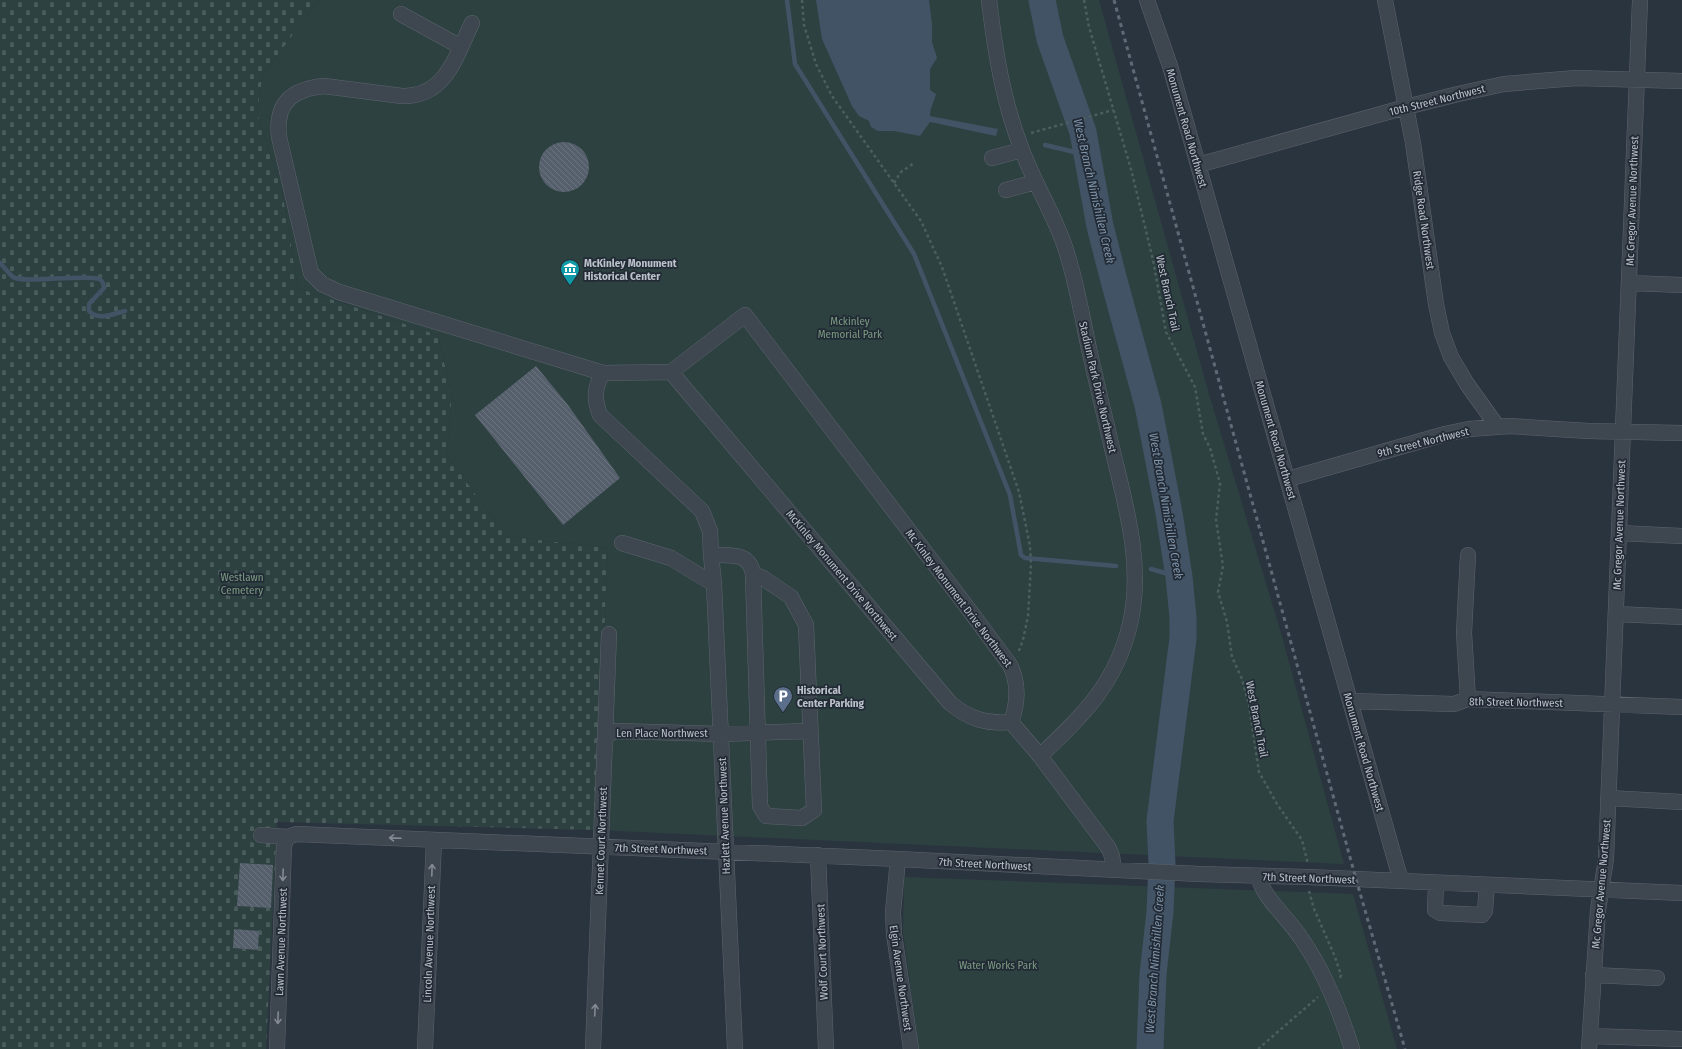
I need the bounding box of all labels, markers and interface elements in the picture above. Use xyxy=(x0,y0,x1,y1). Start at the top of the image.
street label: Monument Road Northwest xyxy=(1163,67,1210,189)
street label: 10th Street Northwest xyxy=(1388,82,1487,119)
water label: West Branch Nimishillen Creek xyxy=(1071,117,1117,265)
street label: Mc Gregor Avenue Northwest xyxy=(1624,136,1641,266)
street label: Ridge Road Northwest xyxy=(1410,170,1437,271)
street label: West Branch Trail xyxy=(1153,254,1182,332)
place label: McKinley Monument Historical Center xyxy=(584,257,677,283)
museum icon: McKinley Monument Historical Center xyxy=(559,258,581,286)
park label: Mckinley Memorial Park xyxy=(818,315,883,341)
street label: Stadium Park Drive Northwest xyxy=(1076,320,1119,454)
street label: Monument Road Northwest xyxy=(1252,379,1299,501)
street label: 9th Street Northwest xyxy=(1376,425,1470,460)
water label: West Branch Nimishillen Creek xyxy=(1146,432,1186,580)
street label: Mc Gregor Avenue Northwest xyxy=(1611,460,1628,590)
street label: McKinley Monument Drive Northwest xyxy=(783,507,900,643)
street label: Mc Kinley Monument Drive Northwest xyxy=(903,527,1015,670)
park label: Westlawn Cemetery xyxy=(221,571,263,597)
street label: West Branch Trail xyxy=(1243,680,1270,758)
place label: Historical Center Parking xyxy=(797,684,865,710)
parking icon: Historical Center Parking xyxy=(772,685,794,713)
street label: Monument Road Northwest xyxy=(1340,691,1387,813)
street label: 8th Street Northwest xyxy=(1469,695,1563,710)
street label: Len Place Northwest xyxy=(616,727,708,740)
street label: Hazlett Avenue Northwest xyxy=(716,757,733,875)
street label: Kennet Court Northwest xyxy=(593,786,610,895)
street label: Mc Gregor Avenue Northwest xyxy=(1589,818,1614,949)
one-way arrow xyxy=(389,834,402,842)
street label: 7th Street Northwest xyxy=(614,841,708,858)
street label: 7th Street Northwest xyxy=(938,856,1032,873)
one-way arrow xyxy=(429,864,436,877)
one-way arrow xyxy=(279,868,287,881)
street label: 7th Street Northwest xyxy=(1262,870,1356,887)
street label: Lincoln Avenue Northwest xyxy=(421,885,438,1003)
water label: West Branch Nimishillen Creek xyxy=(1143,885,1167,1033)
street label: Lawn Avenue Northwest xyxy=(273,887,290,996)
street label: Wolf Court Northwest xyxy=(814,903,831,1000)
street label: Elgin Avenue Northwest xyxy=(887,924,914,1032)
park label: Water Works Park xyxy=(959,959,1038,972)
one-way arrow xyxy=(591,1004,598,1017)
one-way arrow xyxy=(274,1011,281,1024)

